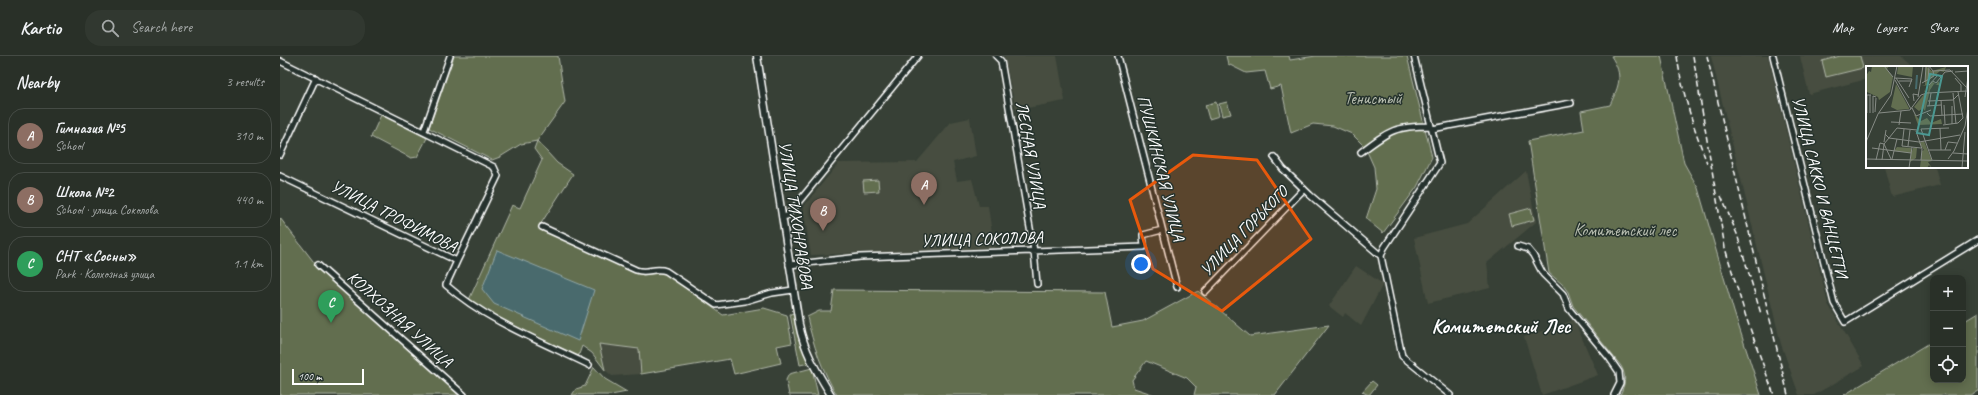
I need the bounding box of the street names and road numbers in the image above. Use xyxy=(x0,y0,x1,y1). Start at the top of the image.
street label: ПУШКИНСКАЯ УЛИЦА xyxy=(1133,93,1190,244)
street label: УЛИЦА САККО И ВАНЦЕТТИ xyxy=(1787,94,1853,283)
street label: ЛЕСНАЯ УЛИЦА xyxy=(1011,100,1051,211)
street label: УЛИЦА ТИХОНРАВОВА xyxy=(774,140,818,291)
street label: УЛИЦА ТРОФИМОВА xyxy=(327,175,462,257)
street label: УЛИЦА ГОРЬКОГО xyxy=(1196,180,1293,280)
street label: УЛИЦА СОКОЛОВА xyxy=(921,226,1045,252)
street label: КОЛХОЗНАЯ УЛИЦА xyxy=(343,266,458,373)

